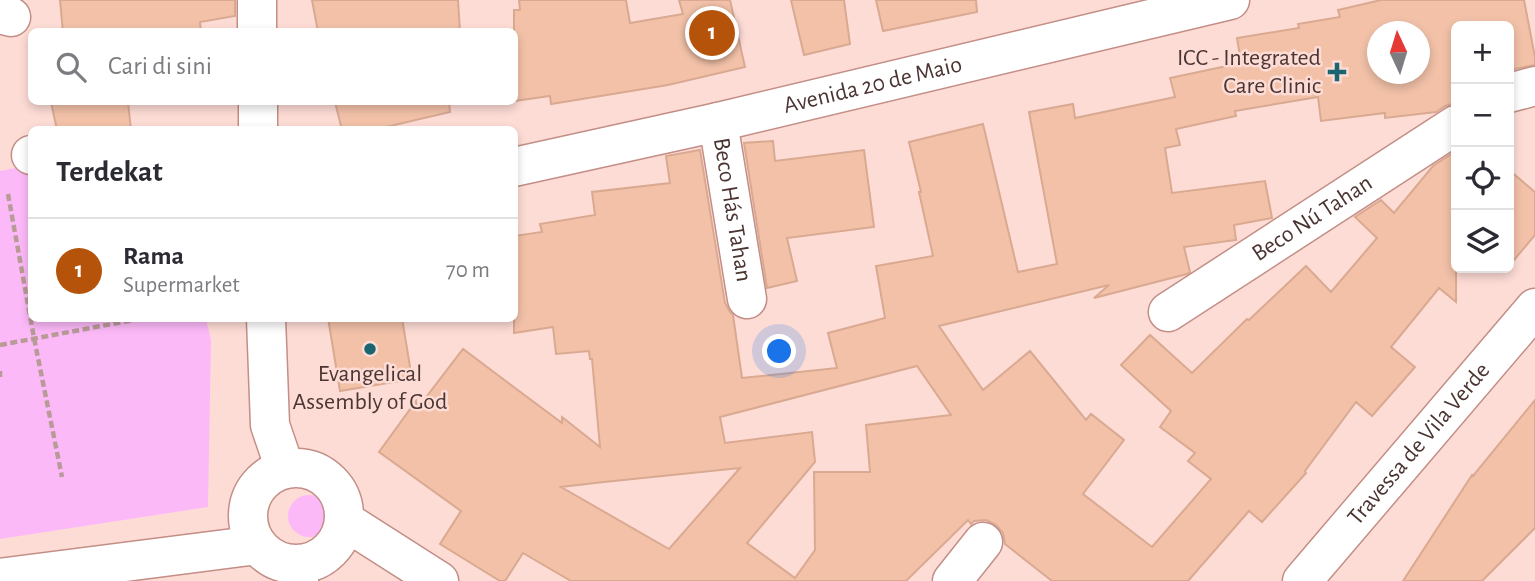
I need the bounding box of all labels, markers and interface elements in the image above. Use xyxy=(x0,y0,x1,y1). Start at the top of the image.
pin: 1 xyxy=(689,7,735,59)
north arrow xyxy=(1367,21,1430,84)
map controls xyxy=(1451,21,1514,273)
button: + xyxy=(1451,21,1514,84)
search box xyxy=(28,28,518,105)
place label: ICC - Integrated Care Clinic xyxy=(1177,46,1321,98)
icon: search xyxy=(52,48,90,86)
street label: Avenida 20 de Maio xyxy=(781,52,964,118)
text: Cari di sini xyxy=(108,53,212,79)
marker: ICC - Integrated Care Clinic xyxy=(1327,62,1347,82)
button: − xyxy=(1451,84,1514,147)
street label: Beco Hás Tahan xyxy=(709,136,756,284)
button: locate xyxy=(1451,147,1514,210)
text: Terdekat xyxy=(56,157,163,187)
street label: Beco Nú Tahan xyxy=(1248,171,1377,266)
button: layers xyxy=(1451,210,1514,273)
text: Rama xyxy=(123,243,184,269)
text: 1 xyxy=(75,259,83,282)
text: 70 m xyxy=(446,259,490,282)
text: Supermarket xyxy=(123,274,240,297)
your location xyxy=(762,334,796,368)
marker: Evangelical Assembly of God xyxy=(362,341,378,357)
street label: Travessa de Vila Verde xyxy=(1343,358,1495,530)
place label: Evangelical Assembly of God xyxy=(292,362,448,414)

